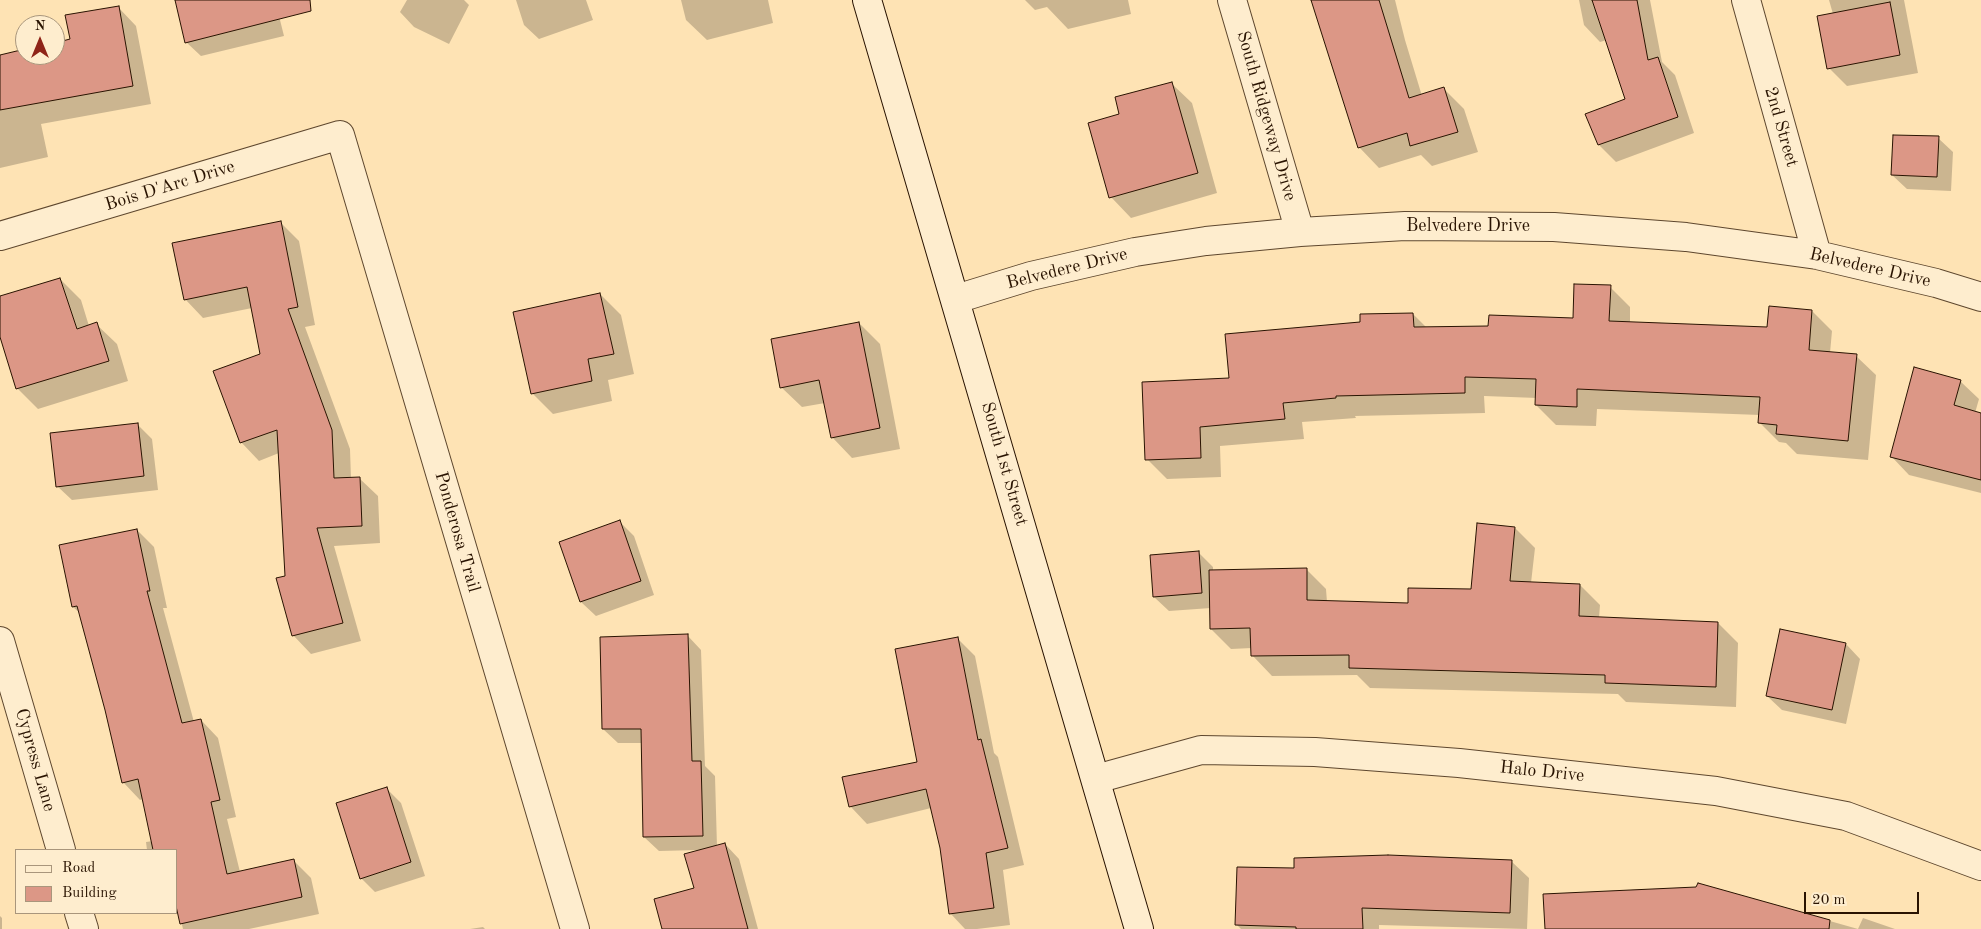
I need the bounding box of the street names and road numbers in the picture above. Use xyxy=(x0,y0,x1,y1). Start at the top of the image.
street label: South Ridgeway Drive xyxy=(1231,29,1301,203)
street label: 2nd Street xyxy=(1759,84,1803,170)
street label: Bois D'Arc Drive xyxy=(102,156,238,216)
street label: Belvedere Drive xyxy=(1406,215,1530,237)
street label: Belvedere Drive xyxy=(1004,244,1130,294)
street label: Belvedere Drive xyxy=(1807,244,1933,292)
street label: South 1st Street xyxy=(976,399,1032,529)
street label: Ponderosa Trail xyxy=(429,469,485,595)
street label: Cypress Lane xyxy=(10,706,60,814)
street label: Halo Drive xyxy=(1499,757,1585,787)

